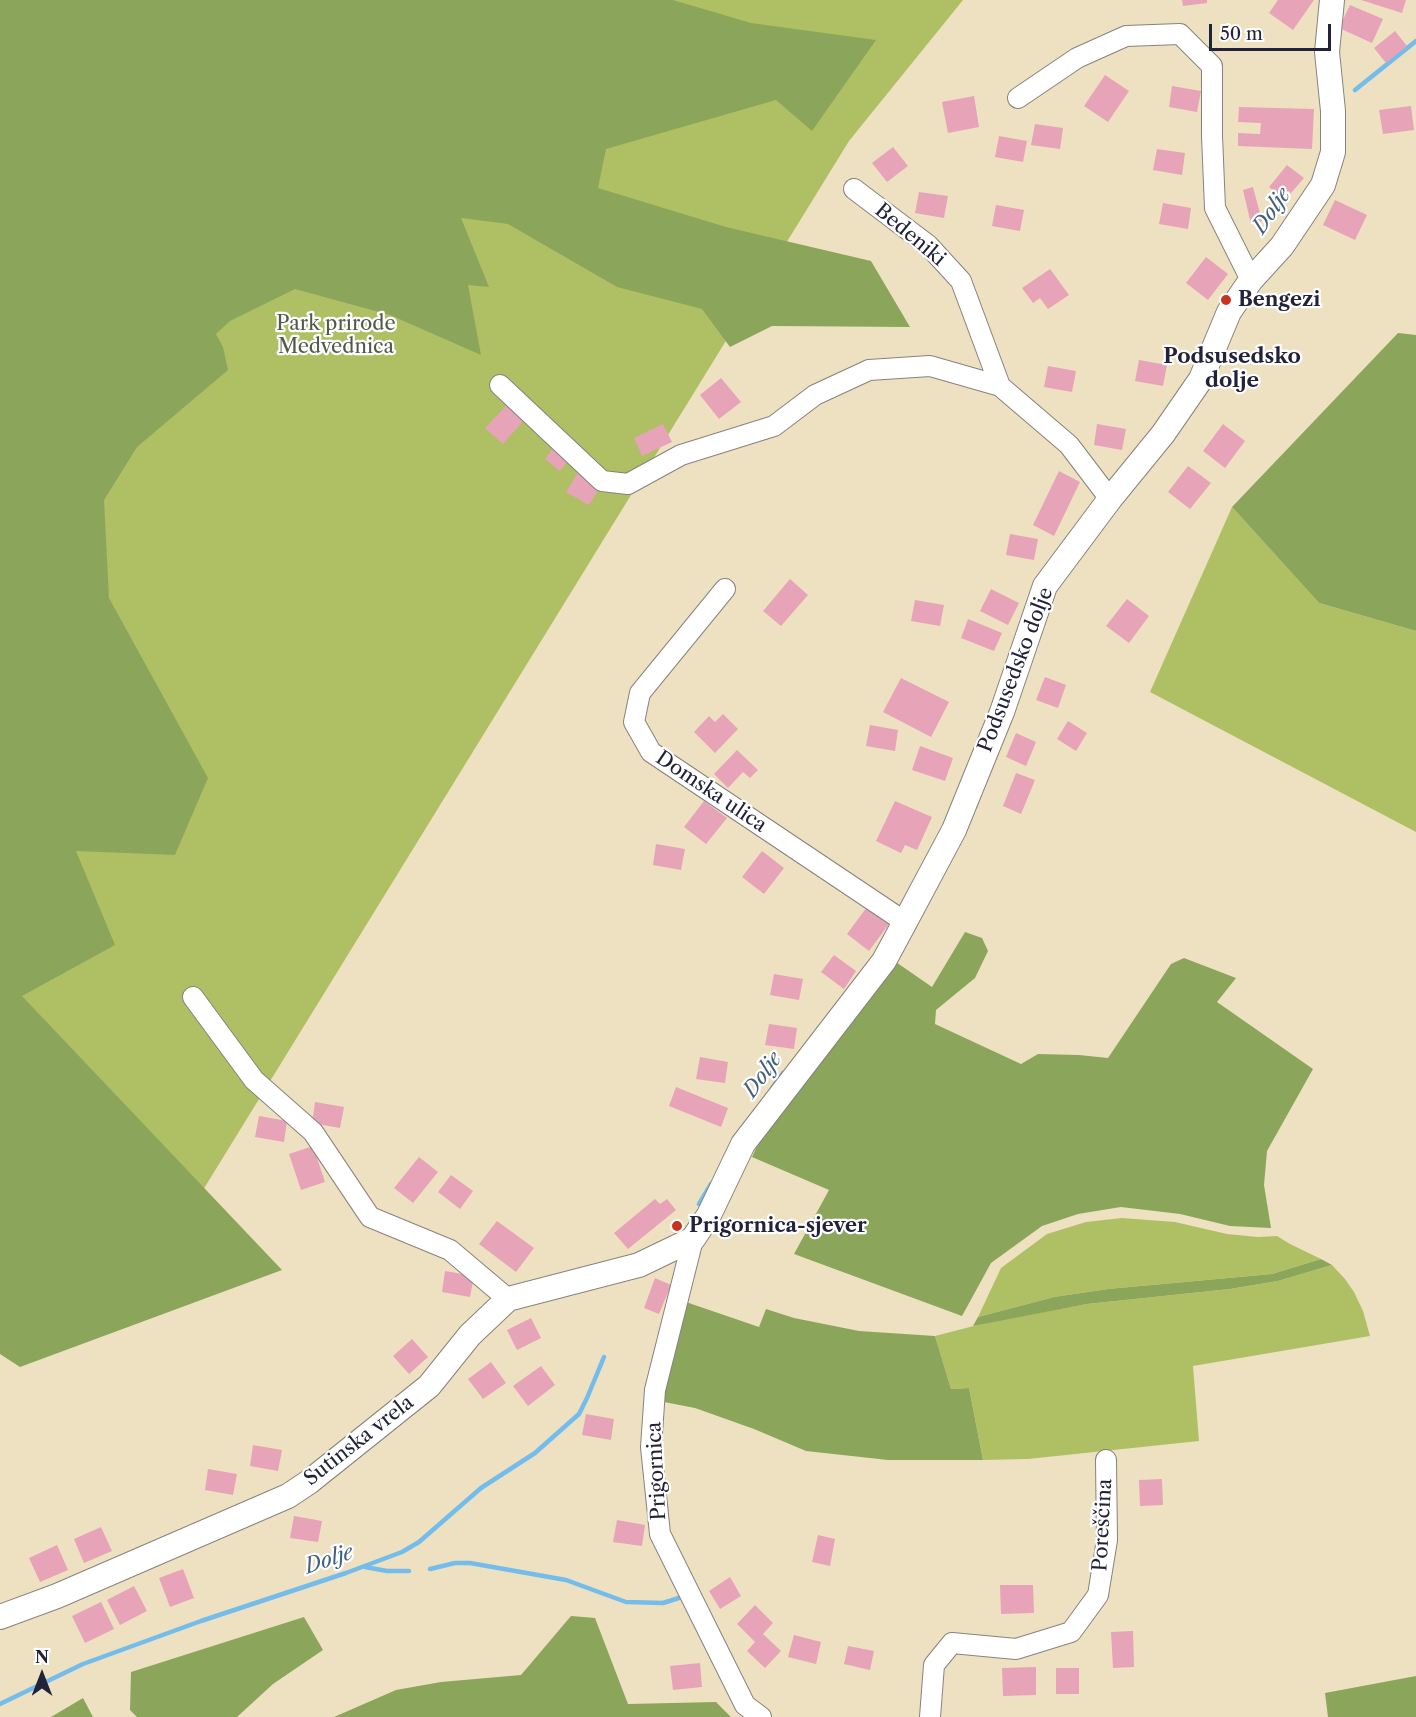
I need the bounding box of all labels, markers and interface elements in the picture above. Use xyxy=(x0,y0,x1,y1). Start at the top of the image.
scale bar xyxy=(1212,12,1334,50)
text: 50 m xyxy=(1220,23,1263,45)
water label: Dolje xyxy=(1247,183,1297,239)
street label: Bedeniki xyxy=(870,199,950,271)
place label: Bengezi xyxy=(1238,288,1320,312)
marker: Bengezi xyxy=(1219,293,1233,307)
park label: Park prirode Medvednica xyxy=(276,312,396,359)
district label: Podsusedsko dolje xyxy=(1163,344,1301,394)
street label: Podsusedsko dolje xyxy=(974,584,1058,756)
street label: Domska ulica xyxy=(651,746,771,838)
water label: Dolje xyxy=(738,1047,788,1103)
place label: Prigornica-sjever xyxy=(689,1214,867,1238)
marker: Prigornica-sjever xyxy=(670,1219,684,1233)
street label: Sutinska vrela xyxy=(299,1391,419,1491)
street label: Prigornica xyxy=(642,1421,672,1521)
street label: Poreščina xyxy=(1089,1478,1117,1572)
water label: Dolje xyxy=(301,1540,357,1580)
north arrow xyxy=(12,1645,72,1705)
text: N xyxy=(35,1647,49,1667)

